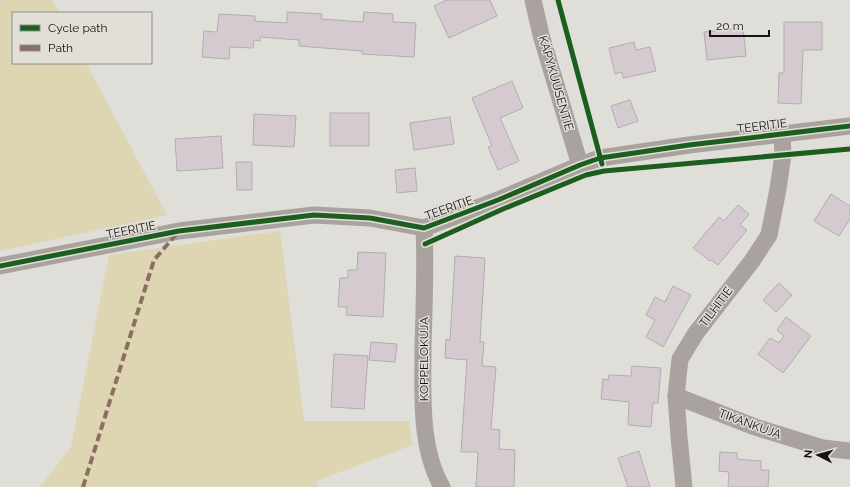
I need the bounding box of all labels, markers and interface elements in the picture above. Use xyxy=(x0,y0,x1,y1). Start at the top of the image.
legend xyxy=(12,12,152,64)
scale bar xyxy=(710,12,769,38)
text: 20 m xyxy=(716,19,744,33)
text: Cycle path xyxy=(48,21,107,35)
street label: KÄPYKUUSENTIE xyxy=(536,34,576,132)
text: Path xyxy=(48,41,73,55)
street label: TEERITIE xyxy=(736,116,788,136)
street label: TEERITIE xyxy=(423,193,475,223)
street label: TEERITIE xyxy=(105,218,157,242)
street label: TILHITIE xyxy=(696,284,736,330)
street label: KOPPELOKUJA xyxy=(417,317,431,401)
street label: TIKANKUJA xyxy=(717,406,783,442)
north arrow xyxy=(798,435,838,475)
text: N xyxy=(802,449,815,459)

